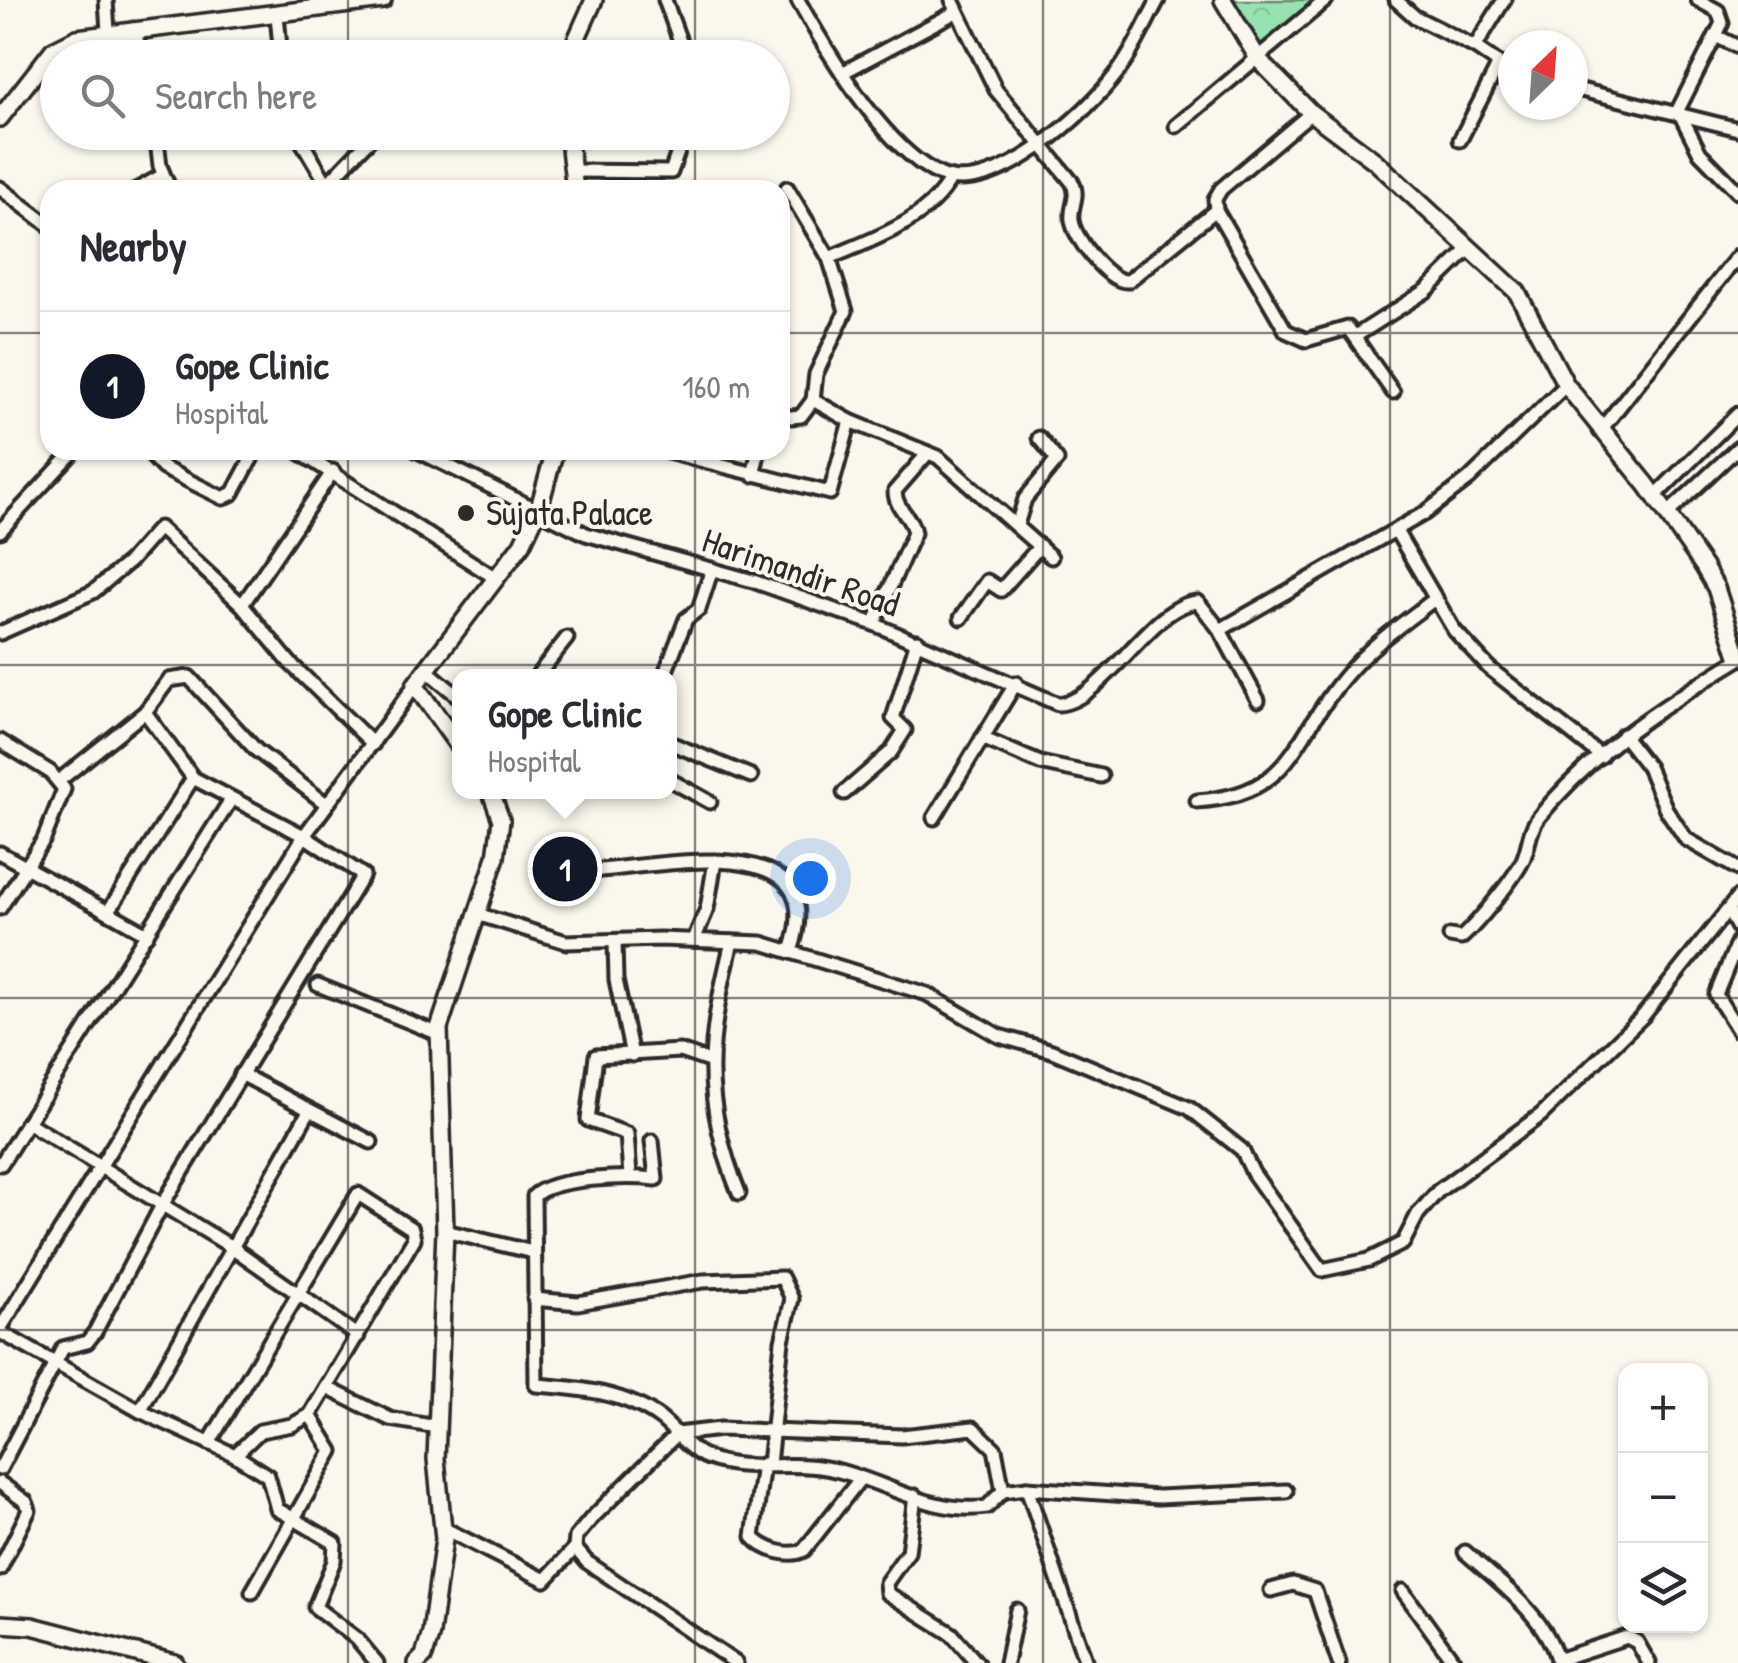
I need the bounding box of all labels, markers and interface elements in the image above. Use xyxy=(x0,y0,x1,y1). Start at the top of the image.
north arrow xyxy=(1498,30,1588,120)
search box xyxy=(40,40,790,150)
icon: search xyxy=(75,68,130,123)
text: Search here xyxy=(155,69,317,121)
text: Nearby xyxy=(80,217,187,274)
text: Gope Clinic xyxy=(175,339,329,391)
text: 1 xyxy=(107,365,118,408)
text: 160 m xyxy=(682,365,750,408)
text: Hospital xyxy=(175,391,268,434)
place label: Sujata Palace xyxy=(486,489,653,536)
marker: Sujata Palace xyxy=(455,502,477,524)
street label: Harimandir Road xyxy=(697,516,906,627)
popup xyxy=(452,669,677,799)
text: Gope Clinic xyxy=(488,687,641,739)
text: Hospital xyxy=(488,739,581,782)
pin: 1 xyxy=(532,832,598,906)
your location xyxy=(785,853,836,904)
map controls xyxy=(1618,1363,1708,1633)
button: + xyxy=(1618,1363,1708,1453)
button: − xyxy=(1618,1453,1708,1543)
button: layers xyxy=(1618,1543,1708,1633)

